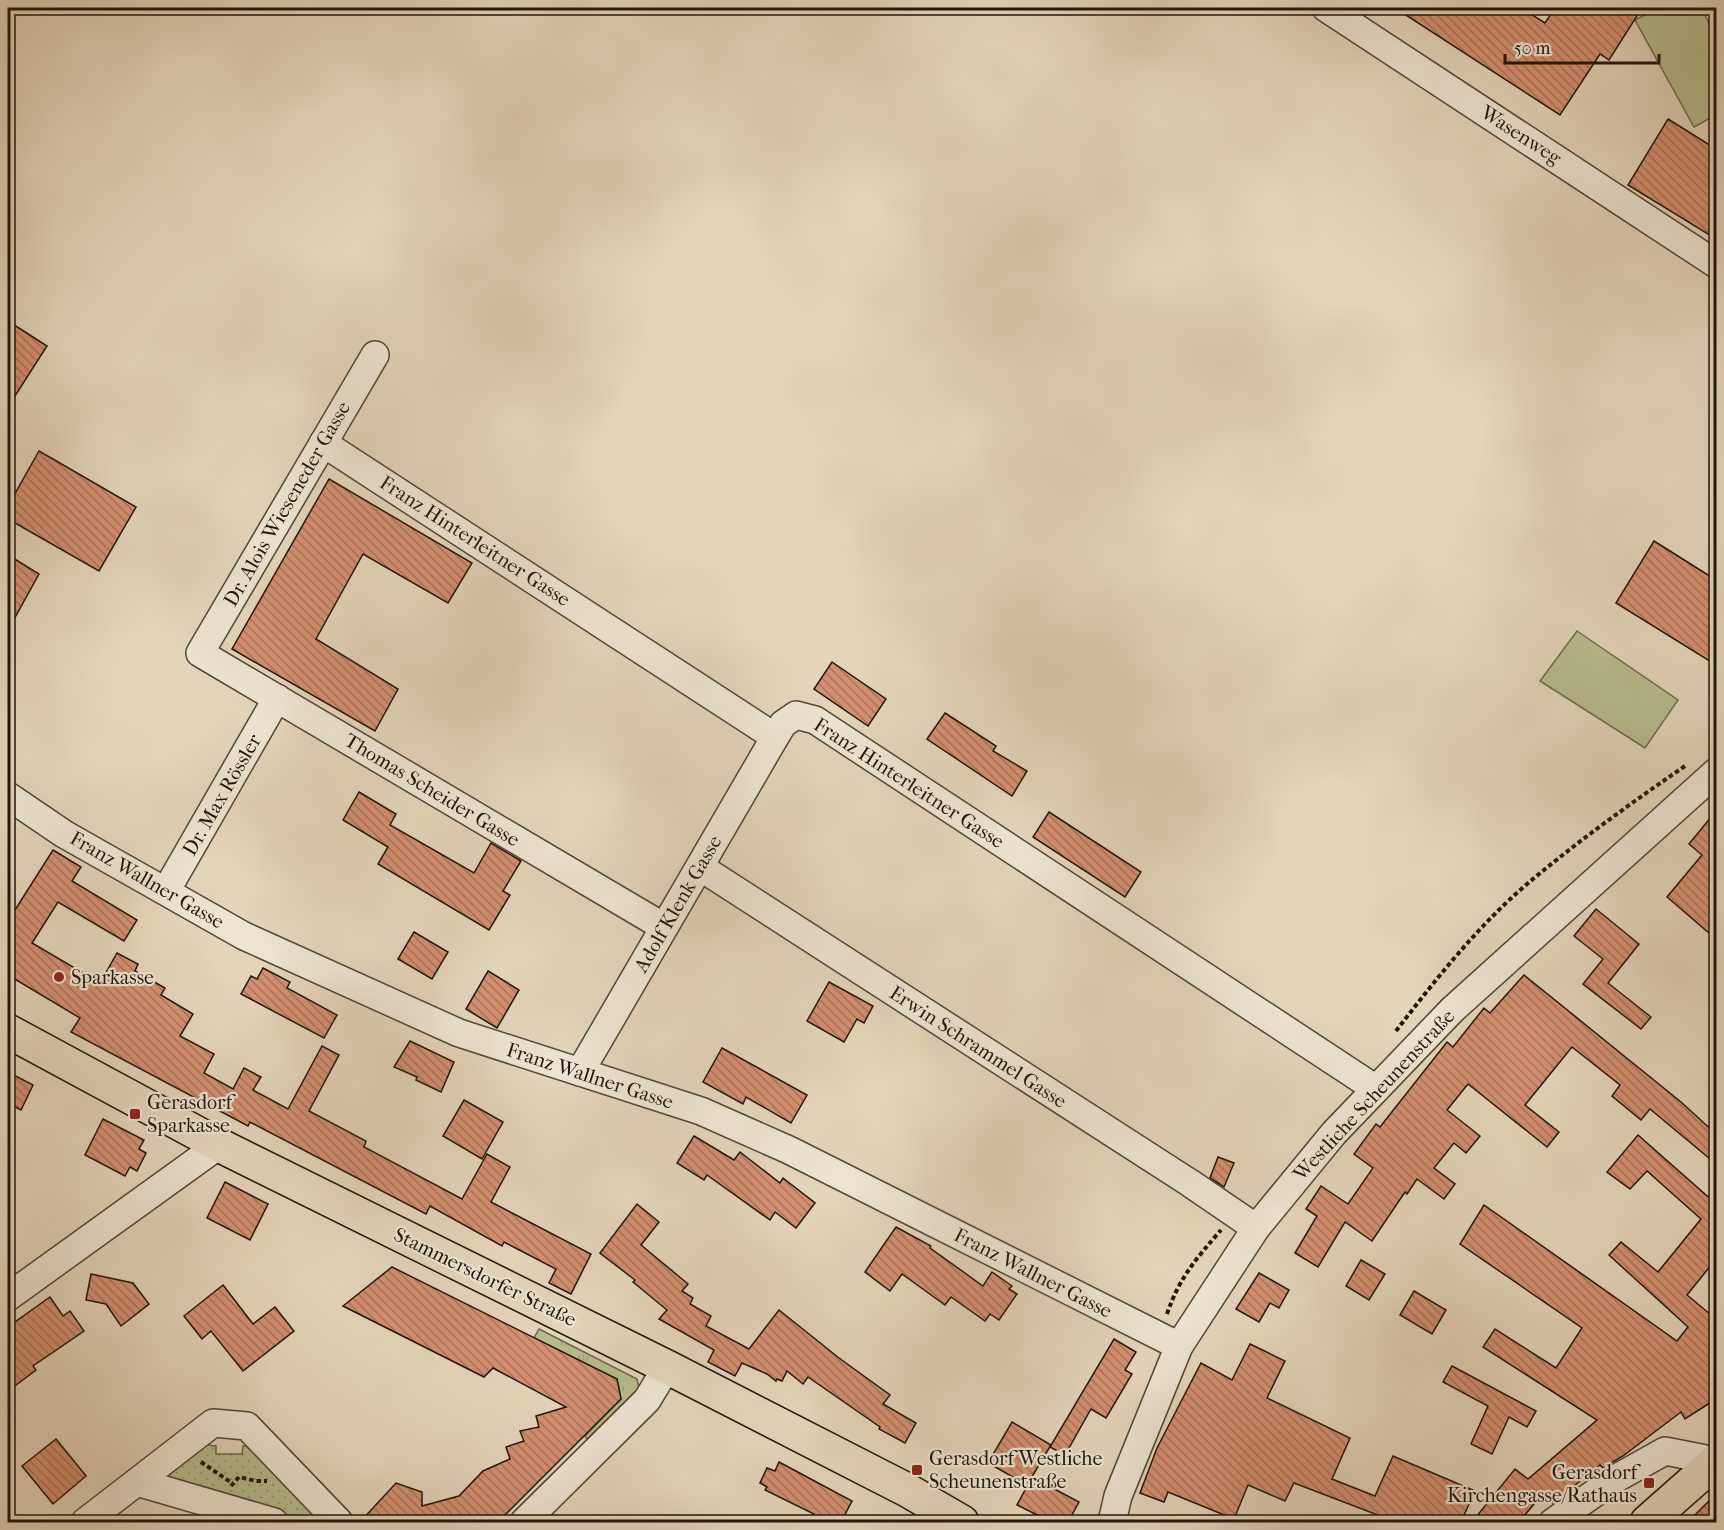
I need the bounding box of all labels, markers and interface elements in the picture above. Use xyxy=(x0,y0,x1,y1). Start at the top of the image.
scale bar xyxy=(1505,27,1660,65)
text: 50 m xyxy=(1514,38,1551,59)
street label: Wasenweg xyxy=(1476,100,1566,170)
street label: Dr. Alois Wieseneder Gasse xyxy=(219,397,355,611)
street label: Franz Hinterleitner Gasse xyxy=(376,471,575,611)
street label: Franz Hinterleitner Gasse xyxy=(810,713,1009,853)
street label: Thomas Scheider Gasse xyxy=(340,729,524,851)
street label: Dr. Max Rössler xyxy=(178,730,266,860)
street label: Franz Wallner Gasse xyxy=(66,827,228,934)
street label: Adolf Klenk Gasse xyxy=(629,831,727,977)
place label: Sparkasse xyxy=(71,966,154,989)
marker: Sparkasse xyxy=(52,970,66,984)
street label: Erwin Schrammel Gasse xyxy=(885,981,1071,1113)
street label: Westliche Scheunenstraße xyxy=(1288,1005,1459,1186)
street label: Franz Wallner Gasse xyxy=(504,1038,676,1114)
place label: Gerasdorf Sparkasse xyxy=(147,1091,237,1137)
marker: Gerasdorf Sparkasse xyxy=(128,1107,142,1121)
street label: Stammersdorfer Straße xyxy=(390,1223,580,1331)
street label: Franz Wallner Gasse xyxy=(950,1223,1116,1323)
place label: Gerasdorf Westliche Scheunenstraße xyxy=(929,1447,1102,1493)
place label: Gerasdorf Kirchengasse/Rathaus xyxy=(1447,1461,1641,1507)
marker: Gerasdorf Westliche Scheunenstraße xyxy=(910,1463,924,1477)
marker: Gerasdorf Kirchengasse/Rathaus xyxy=(1642,1476,1656,1490)

